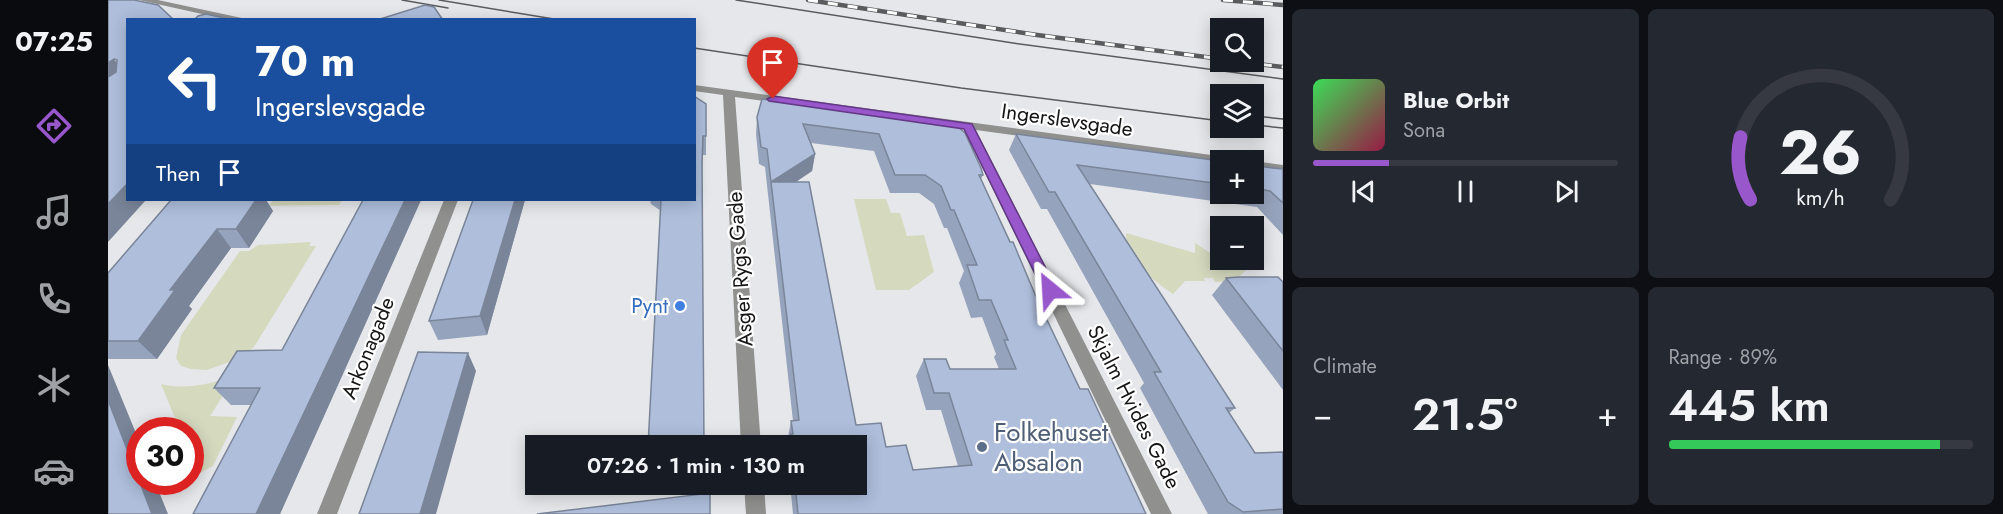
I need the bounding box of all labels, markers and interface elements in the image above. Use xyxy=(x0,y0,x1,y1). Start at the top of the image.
map controls xyxy=(1210,18,1264,270)
button: search xyxy=(1210,18,1264,72)
text: 07:25 xyxy=(15,22,93,61)
text: 70 m xyxy=(255,31,355,92)
pin xyxy=(747,37,798,99)
icon: left xyxy=(156,42,234,120)
icon: arrive xyxy=(756,46,789,79)
button: layers xyxy=(1210,84,1264,138)
text: Blue Orbit xyxy=(1403,84,1509,116)
text: Ingerslevsgade xyxy=(255,87,425,126)
street label: Ingerslevsgade xyxy=(999,96,1135,144)
icon: directions xyxy=(33,105,75,147)
text: 26 xyxy=(1779,108,1862,198)
text: Sona xyxy=(1403,116,1445,145)
button: + xyxy=(1210,150,1264,204)
icon: arrive xyxy=(213,156,246,189)
text: Then xyxy=(156,157,201,189)
icon: previous xyxy=(1347,175,1380,208)
icon: pause xyxy=(1449,175,1482,208)
icon: next xyxy=(1550,175,1583,208)
text: km/h xyxy=(1797,183,1845,214)
street label: Asger Rygs Gade xyxy=(720,190,760,347)
icon: music xyxy=(33,191,75,233)
button: − xyxy=(1210,216,1264,270)
position arrow xyxy=(1018,258,1082,322)
icon: phone xyxy=(33,278,75,320)
place label: Pynt xyxy=(631,291,668,321)
street label: Arkonagade xyxy=(334,292,402,403)
marker: Pynt xyxy=(673,299,687,313)
street label: Skjalm Hvides Gade xyxy=(1080,320,1188,494)
text: Range · 89% xyxy=(1669,343,1777,372)
text: Climate xyxy=(1313,352,1377,381)
icon: climate xyxy=(33,364,75,406)
text: 445 km xyxy=(1669,373,1830,438)
text: 21.5° xyxy=(1412,382,1518,447)
text: − xyxy=(1313,391,1332,438)
text: + xyxy=(1597,391,1617,438)
place label: Folkehuset Absalon xyxy=(994,413,1109,481)
speed limit sign: 30 xyxy=(126,417,204,495)
marker: Folkehuset Absalon xyxy=(975,440,989,454)
text: 07:26 · 1 min · 130 m xyxy=(587,449,805,481)
icon: car xyxy=(33,450,75,492)

